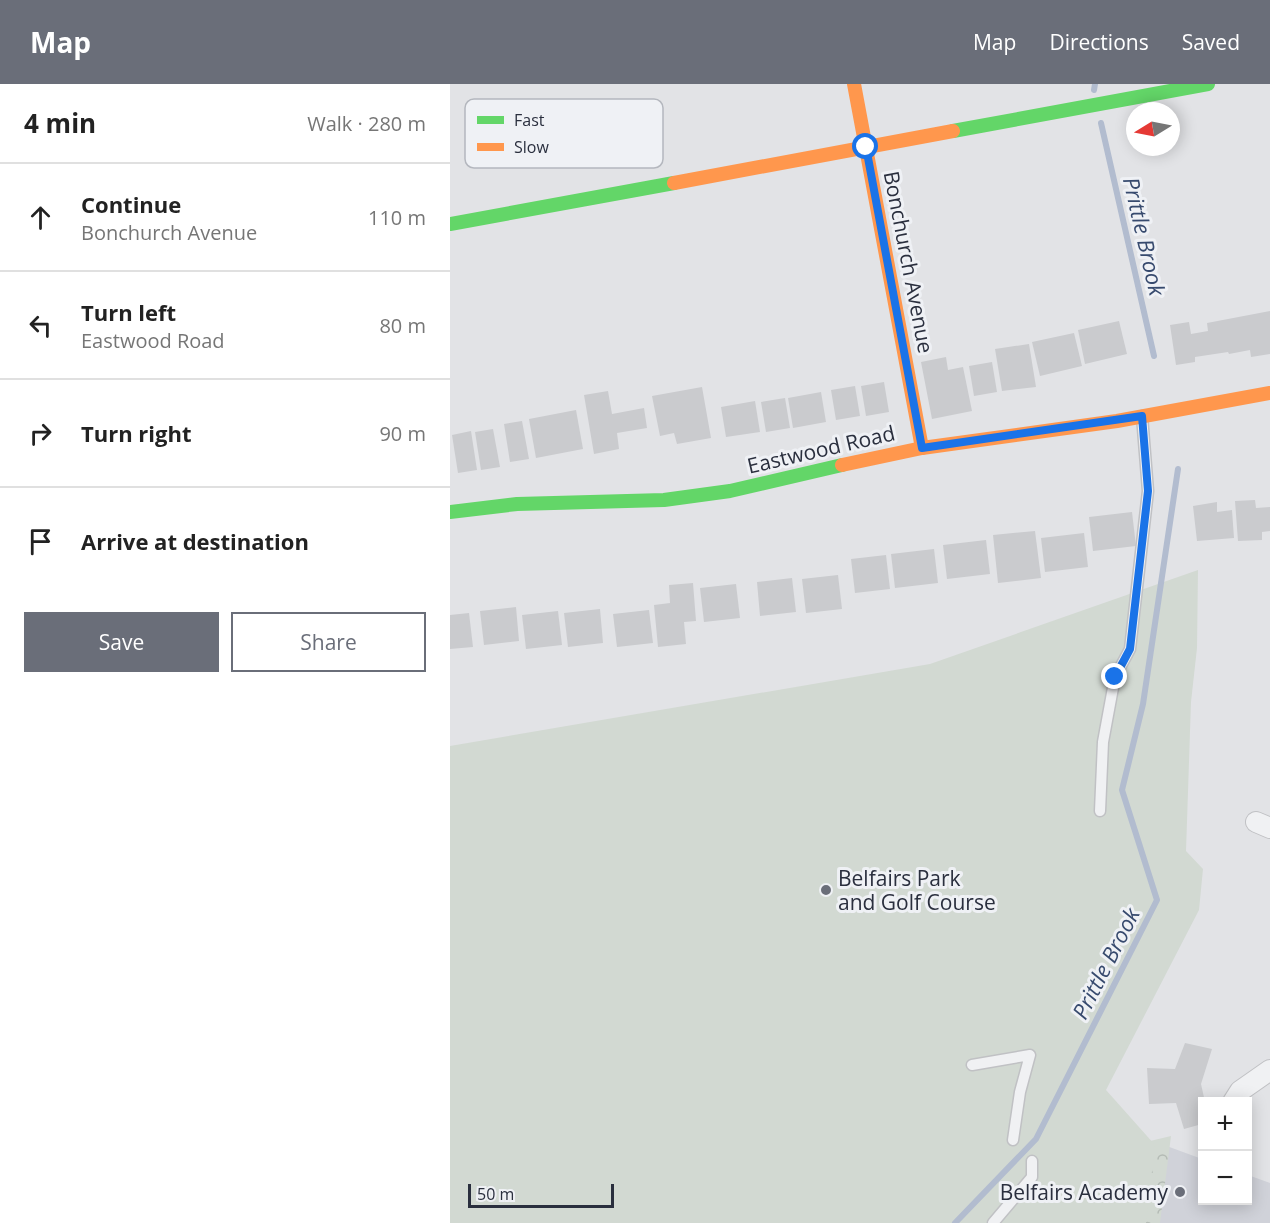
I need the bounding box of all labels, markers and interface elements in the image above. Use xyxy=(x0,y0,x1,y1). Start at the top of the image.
text: Map xyxy=(30,23,91,61)
text: Map xyxy=(973,28,1016,56)
text: Directions xyxy=(1049,28,1149,56)
text: Saved xyxy=(1182,28,1240,56)
legend xyxy=(465,99,663,168)
north arrow xyxy=(1126,102,1180,156)
text: 4 min xyxy=(24,105,96,141)
text: Fast xyxy=(514,109,545,131)
text: Walk · 280 m xyxy=(307,110,426,137)
route start xyxy=(852,133,878,159)
text: Slow xyxy=(514,136,549,158)
street label: Bonchurch Avenue xyxy=(878,169,940,355)
water label: Prittle Brook xyxy=(1117,174,1173,299)
text: Continue xyxy=(81,189,181,219)
icon: ahead xyxy=(24,201,57,234)
text: 110 m xyxy=(368,204,426,231)
text: Bonchurch Avenue xyxy=(81,219,257,246)
text: Turn left xyxy=(81,297,176,327)
icon: left xyxy=(24,309,57,342)
text: 80 m xyxy=(379,312,426,339)
text: Eastwood Road xyxy=(81,327,225,354)
icon: right xyxy=(24,417,57,450)
text: Turn right xyxy=(81,418,192,448)
street label: Eastwood Road xyxy=(744,418,898,480)
text: 90 m xyxy=(379,420,426,447)
icon: arrive xyxy=(24,525,57,558)
text: Arrive at destination xyxy=(81,526,309,556)
button: Save xyxy=(24,612,219,672)
button: Share xyxy=(231,612,426,672)
route end xyxy=(1101,663,1127,689)
place label: Belfairs Park and Golf Course xyxy=(838,864,996,916)
marker: Belfairs Park and Golf Course xyxy=(819,883,833,897)
water label: Prittle Brook xyxy=(1064,901,1146,1024)
map controls xyxy=(1198,1097,1252,1205)
button: + xyxy=(1198,1097,1252,1151)
button: − xyxy=(1198,1151,1252,1205)
place label: Belfairs Academy xyxy=(1000,1178,1168,1206)
scale bar xyxy=(468,1181,614,1208)
text: 50 m xyxy=(477,1183,514,1205)
marker: Belfairs Academy xyxy=(1173,1185,1187,1199)

